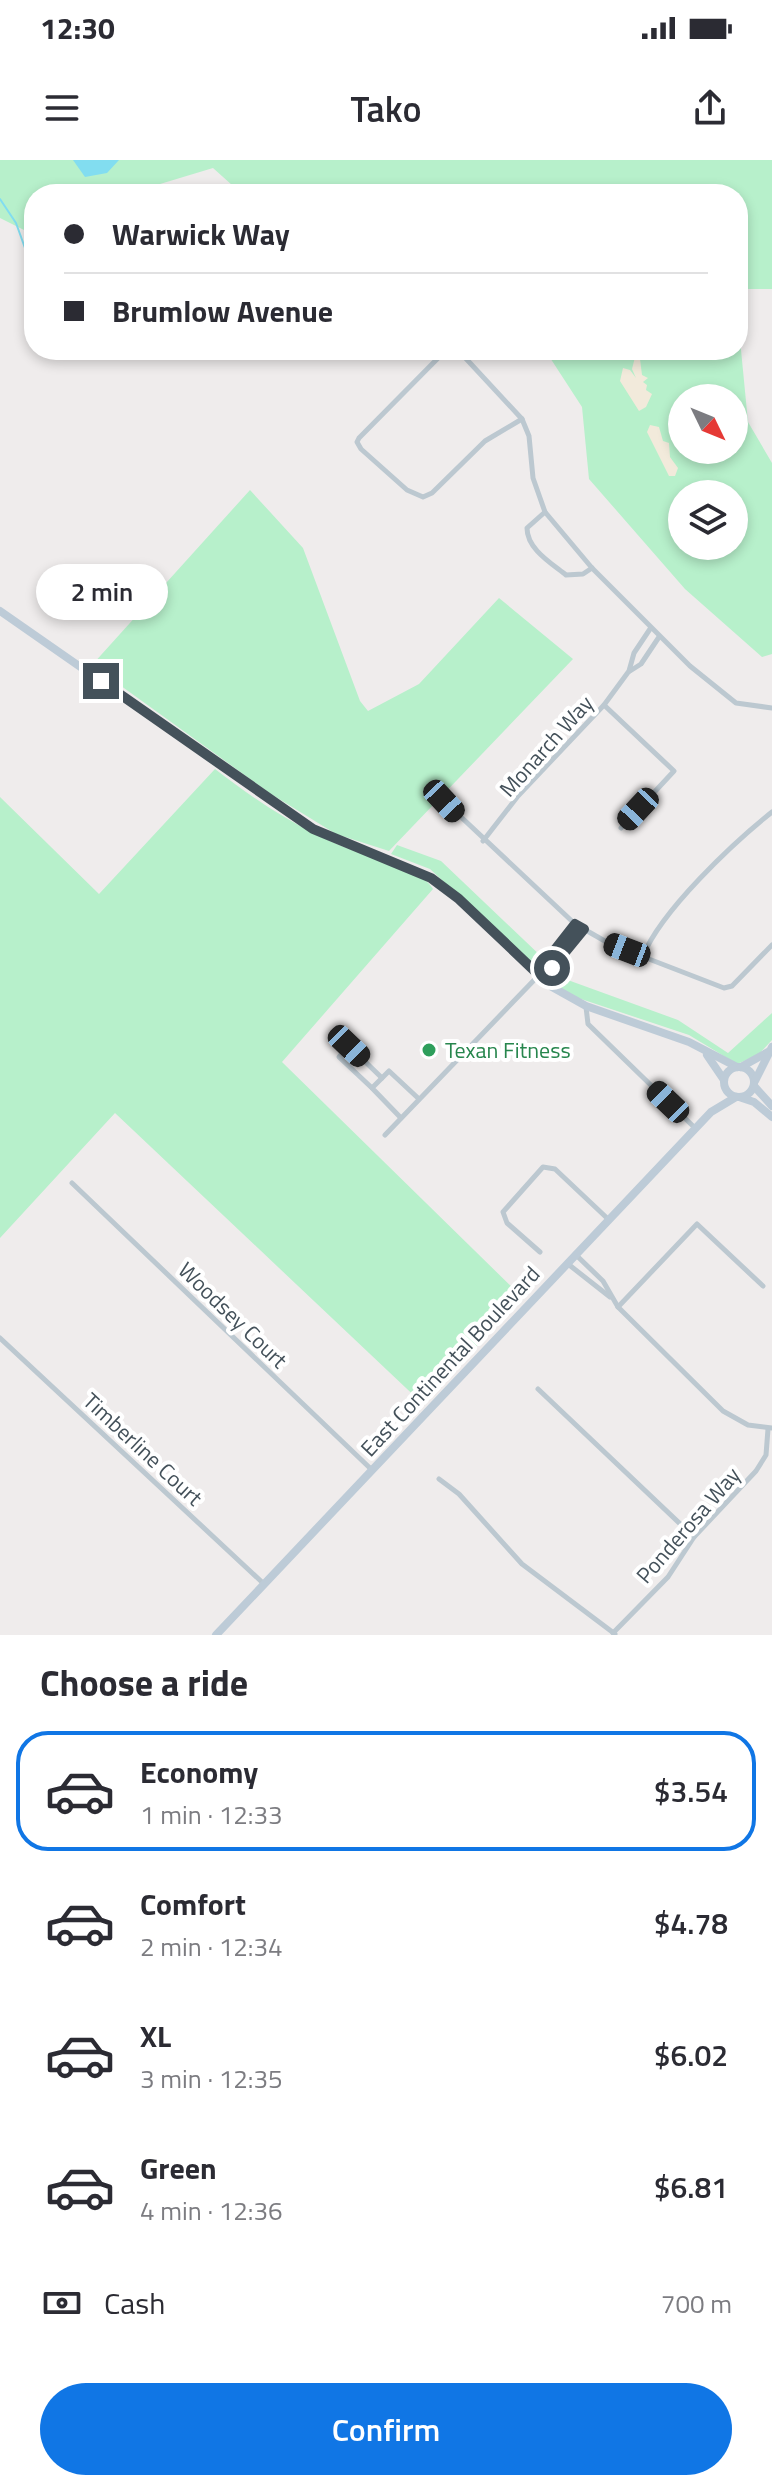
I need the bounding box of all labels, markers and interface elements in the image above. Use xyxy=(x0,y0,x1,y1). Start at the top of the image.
text: 12:30 xyxy=(40,5,115,51)
text: Tako xyxy=(351,81,422,136)
icon: menu xyxy=(40,86,84,130)
icon: share xyxy=(688,86,732,130)
text: Warwick Way xyxy=(112,211,290,257)
text: Brumlow Avenue xyxy=(112,288,333,334)
north arrow xyxy=(668,384,748,464)
map controls xyxy=(668,384,748,560)
button: layers xyxy=(668,480,748,560)
callout: 2 min xyxy=(35,565,167,621)
text: 2 min xyxy=(71,572,133,611)
route end xyxy=(83,663,119,699)
street label: Monarch Way xyxy=(491,687,601,805)
car xyxy=(419,775,469,827)
car xyxy=(613,783,663,835)
car xyxy=(600,930,654,970)
route start xyxy=(534,950,570,986)
car xyxy=(323,1021,375,1071)
place label: Texan Fitness xyxy=(445,1033,571,1067)
marker: Texan Fitness xyxy=(420,1041,438,1059)
car xyxy=(642,1077,694,1127)
street label: Woodsey Court xyxy=(171,1254,296,1376)
street label: East Continental Boulevard xyxy=(352,1258,548,1464)
street label: Timberline Court xyxy=(75,1384,211,1514)
street label: Ponderosa Way xyxy=(628,1459,749,1591)
text: Choose a ride xyxy=(40,1655,248,1710)
text: Economy xyxy=(140,1749,258,1795)
icon: car xyxy=(44,1755,116,1827)
text: $3.54 xyxy=(654,1768,728,1814)
text: 1 min · 12:33 xyxy=(140,1795,283,1834)
text: Comfort xyxy=(140,1881,246,1927)
icon: car xyxy=(44,1887,116,1959)
text: $4.78 xyxy=(654,1900,728,1946)
text: 2 min · 12:34 xyxy=(140,1927,283,1966)
text: XL xyxy=(140,2013,171,2059)
icon: car xyxy=(44,2019,116,2091)
text: $6.02 xyxy=(654,2032,728,2078)
text: 3 min · 12:35 xyxy=(140,2059,283,2098)
text: Green xyxy=(140,2145,217,2191)
icon: car xyxy=(44,2151,116,2223)
text: $6.81 xyxy=(654,2164,728,2210)
text: 4 min · 12:36 xyxy=(140,2191,283,2230)
text: Cash xyxy=(104,2280,165,2326)
icon: cash xyxy=(40,2281,84,2325)
text: 700 m xyxy=(661,2284,732,2323)
button: Confirm xyxy=(40,2383,732,2475)

